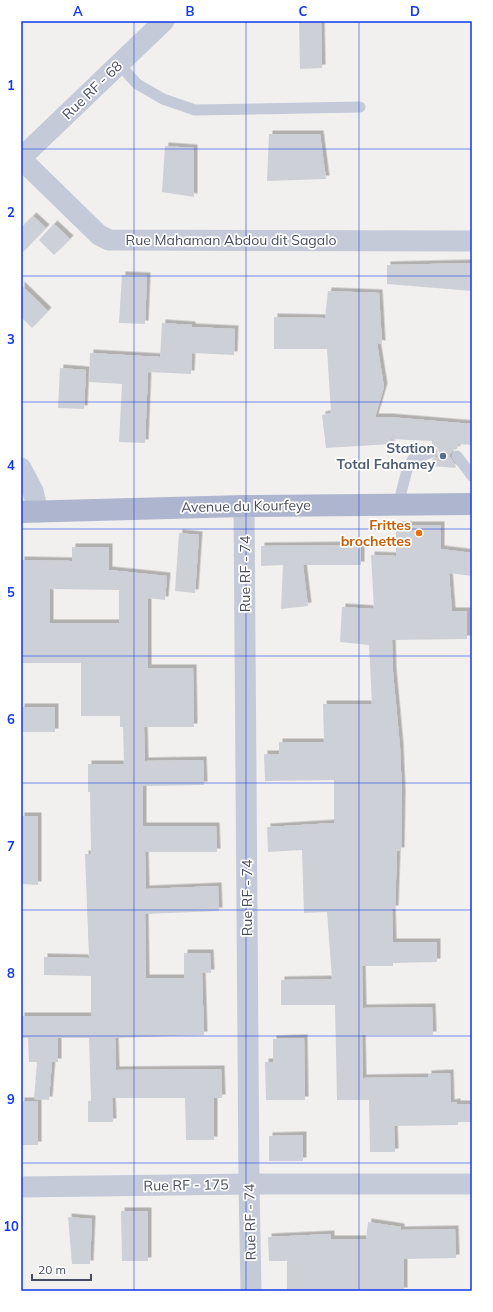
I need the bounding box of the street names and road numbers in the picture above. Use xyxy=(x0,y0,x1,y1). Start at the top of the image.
street label: Rue RF - 68 xyxy=(58,57,126,123)
street label: Rue Mahaman Abdou dit Sagalo xyxy=(126,231,337,249)
street label: Avenue du Kourfeye xyxy=(181,496,311,516)
street label: Rue RF - 74 xyxy=(236,535,254,612)
street label: Rue RF - 74 xyxy=(238,859,256,936)
street label: Rue RF - 175 xyxy=(143,1175,229,1195)
street label: Rue RF - 74 xyxy=(240,1183,260,1261)

